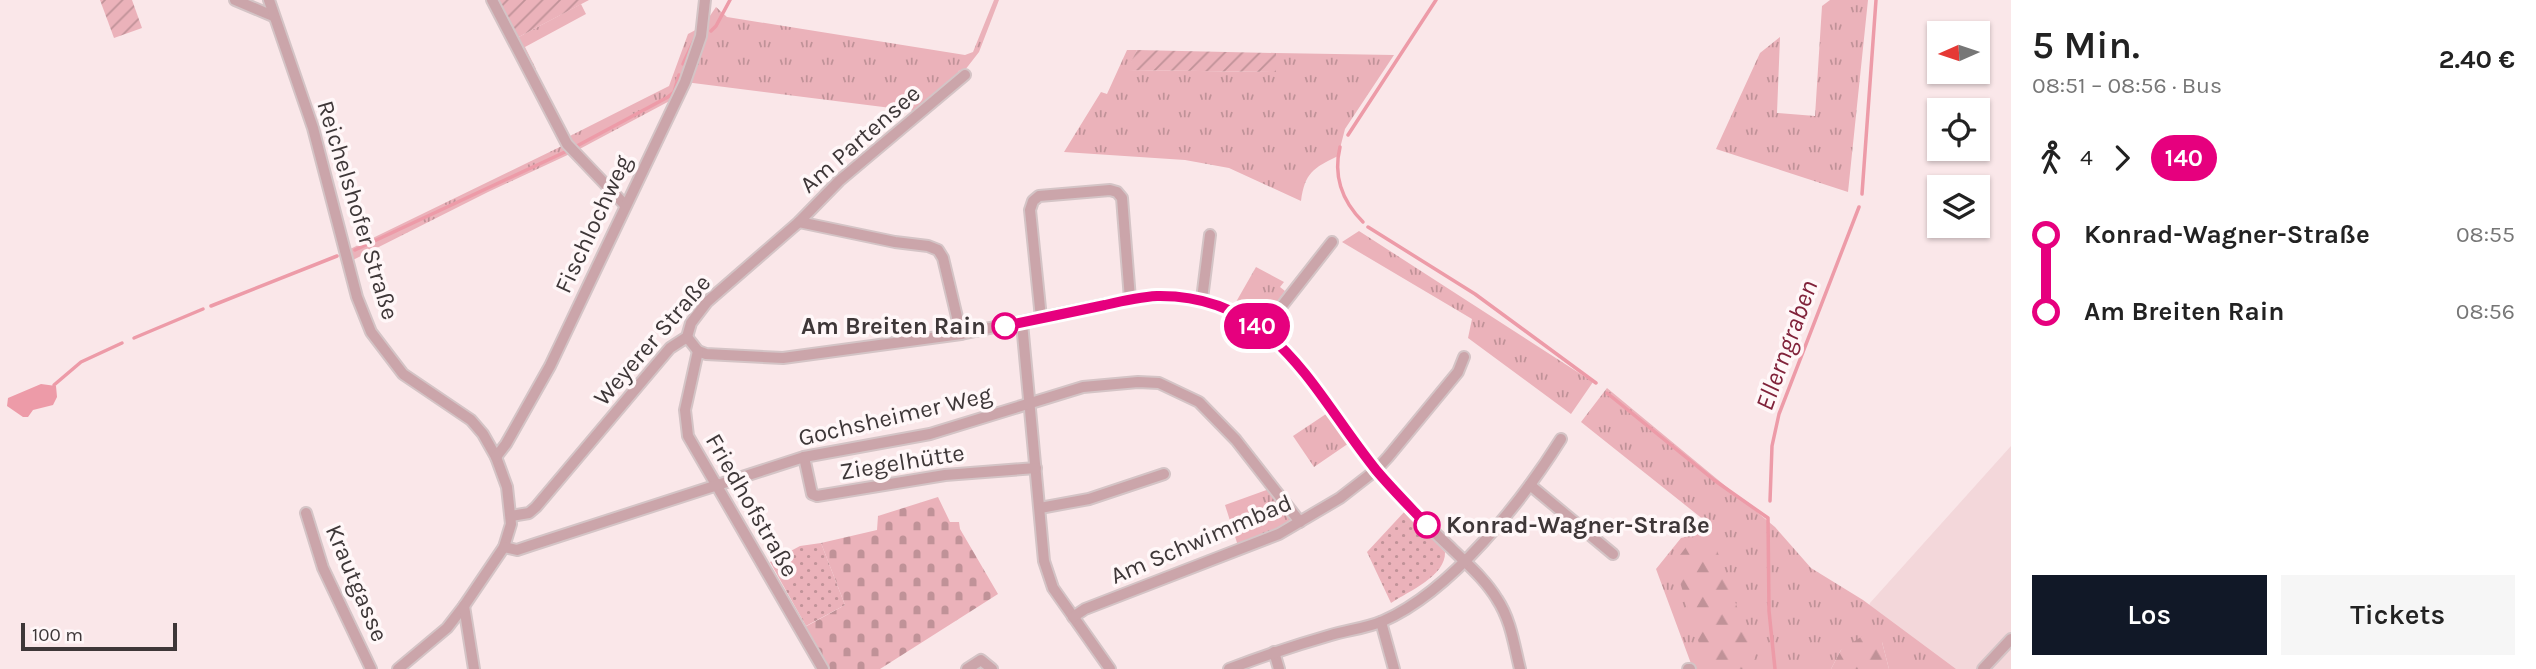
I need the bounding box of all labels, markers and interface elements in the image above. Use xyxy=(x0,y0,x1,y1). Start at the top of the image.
north arrow xyxy=(1927,21,1990,84)
map controls xyxy=(1927,21,1990,238)
text: 5 Min. xyxy=(2032,23,2140,68)
text: 2.40 € xyxy=(2439,44,2515,75)
text: 08:51 – 08:56 · Bus xyxy=(2032,72,2222,99)
street label: Am Partensee xyxy=(794,79,926,199)
street label: Reichelshofer Straße xyxy=(311,97,405,323)
button: locate xyxy=(1927,98,1990,161)
icon: walk xyxy=(2032,139,2070,177)
icon: forward xyxy=(2103,139,2141,177)
text: 4 xyxy=(2080,144,2093,171)
text: 140 xyxy=(2165,144,2203,172)
street label: Fischlochweg xyxy=(549,150,637,298)
button: layers xyxy=(1927,175,1990,238)
text: Konrad-Wagner-Straße xyxy=(2084,219,2370,250)
text: 08:55 xyxy=(2456,221,2515,248)
street label: Weyerer Straße xyxy=(588,269,716,411)
water label: Ellerngraben xyxy=(1749,276,1824,415)
text: Am Breiten Rain xyxy=(2084,296,2284,327)
text: 08:56 xyxy=(2456,298,2515,325)
line badge: 140 xyxy=(1217,303,1297,349)
place label: Am Breiten Rain xyxy=(801,312,986,340)
text: 140 xyxy=(1238,312,1276,340)
marker: Am Breiten Rain xyxy=(992,313,1018,339)
street label: Gochsheimer Weg xyxy=(796,380,995,452)
street label: Friedhofstraße xyxy=(700,428,804,582)
street label: Ziegelhütte xyxy=(838,438,966,486)
street label: Am Schwimmbad xyxy=(1106,488,1296,590)
place label: Konrad-Wagner-Straße xyxy=(1446,511,1710,539)
marker: Konrad-Wagner-Straße xyxy=(1414,512,1440,538)
street label: Krautgasse xyxy=(320,520,394,646)
button: Los xyxy=(2032,575,2267,655)
button: Tickets xyxy=(2281,575,2515,655)
scale bar xyxy=(21,620,177,652)
text: 100 m xyxy=(32,624,83,646)

